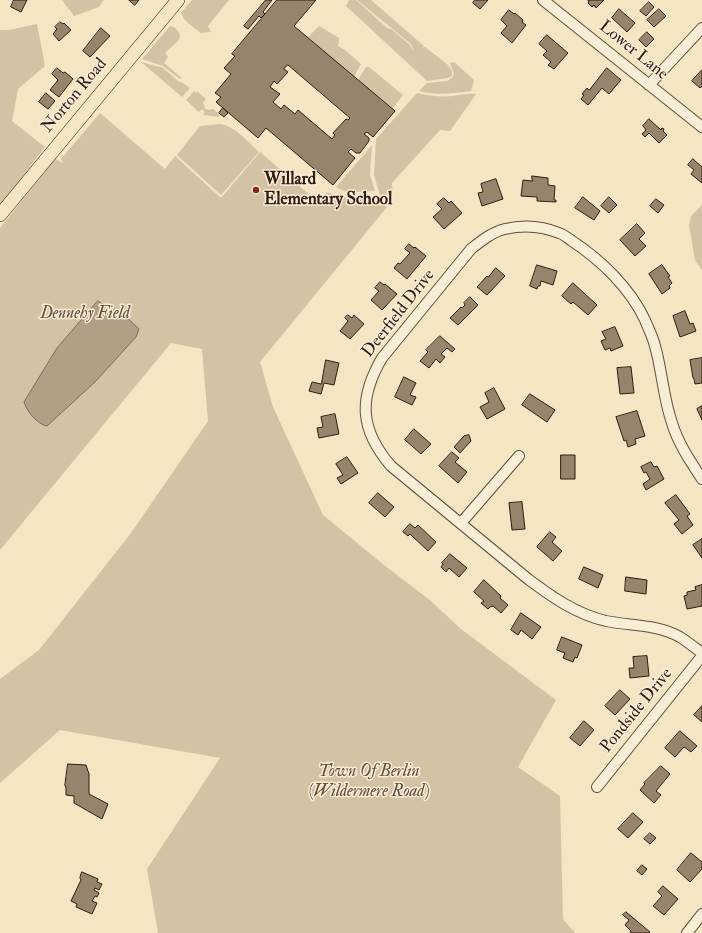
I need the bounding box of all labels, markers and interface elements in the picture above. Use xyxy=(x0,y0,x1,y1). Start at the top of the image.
street label: Lower Lane xyxy=(594,17,672,85)
street label: Norton Road xyxy=(38,55,112,137)
place label: Willard Elementary School xyxy=(264,170,392,210)
marker: Willard Elementary School xyxy=(251,185,261,195)
street label: Deerfield Drive xyxy=(358,266,440,362)
park label: Dennehy Field xyxy=(40,304,130,324)
street label: Pondside Drive xyxy=(597,665,677,757)
park label: Town Of Berlin (Wildermere Road) xyxy=(308,762,430,802)

